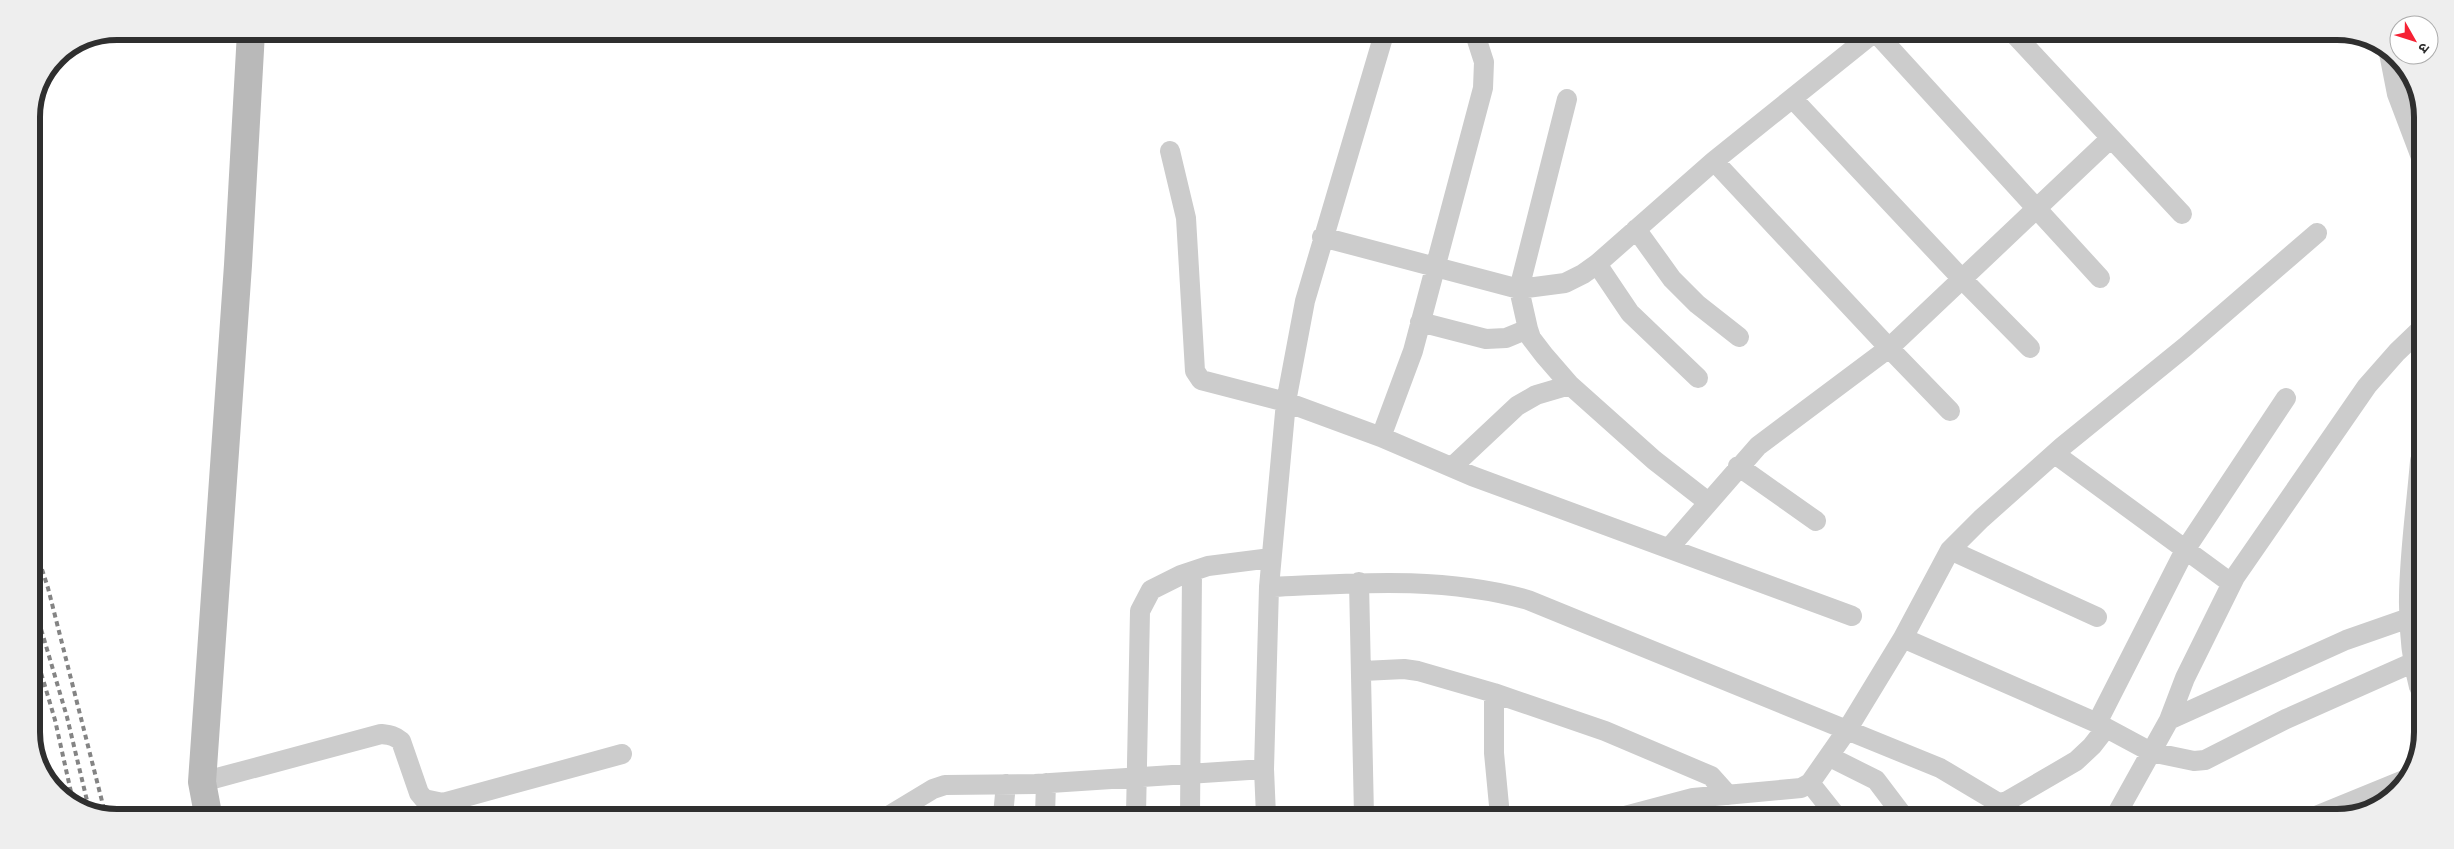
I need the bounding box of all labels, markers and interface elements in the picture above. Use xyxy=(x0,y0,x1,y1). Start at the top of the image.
north arrow xyxy=(2389,15,2439,65)
text: उ xyxy=(2414,39,2434,58)

